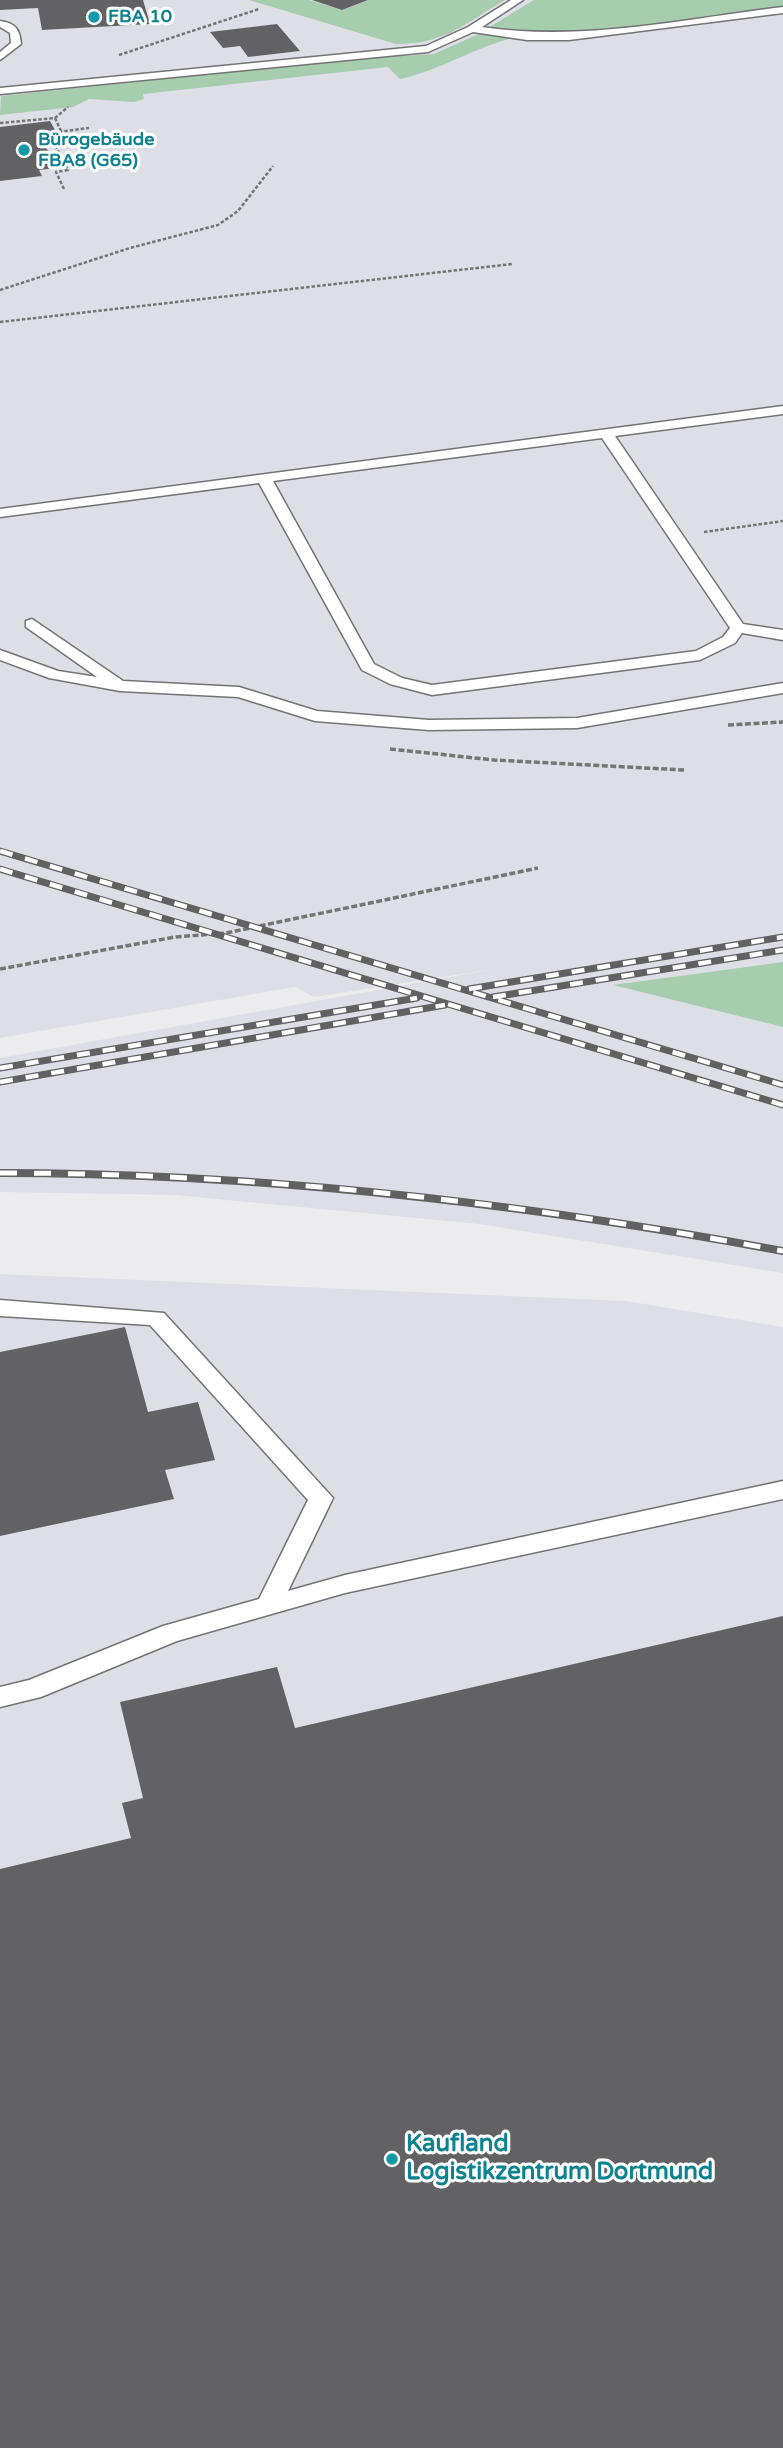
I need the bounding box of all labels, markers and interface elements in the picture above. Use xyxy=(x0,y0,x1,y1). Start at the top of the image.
place label: FBA 10 xyxy=(108,6,172,28)
marker: FBA 10 xyxy=(86,9,102,25)
place label: Bürogebäude FBA8 (G65) xyxy=(38,129,154,172)
marker: Bürogebäude FBA8 (G65) xyxy=(16,142,32,158)
place label: Kaufland Logistikzentrum Dortmund xyxy=(406,2131,713,2187)
marker: Kaufland Logistikzentrum Dortmund xyxy=(384,2151,400,2167)

